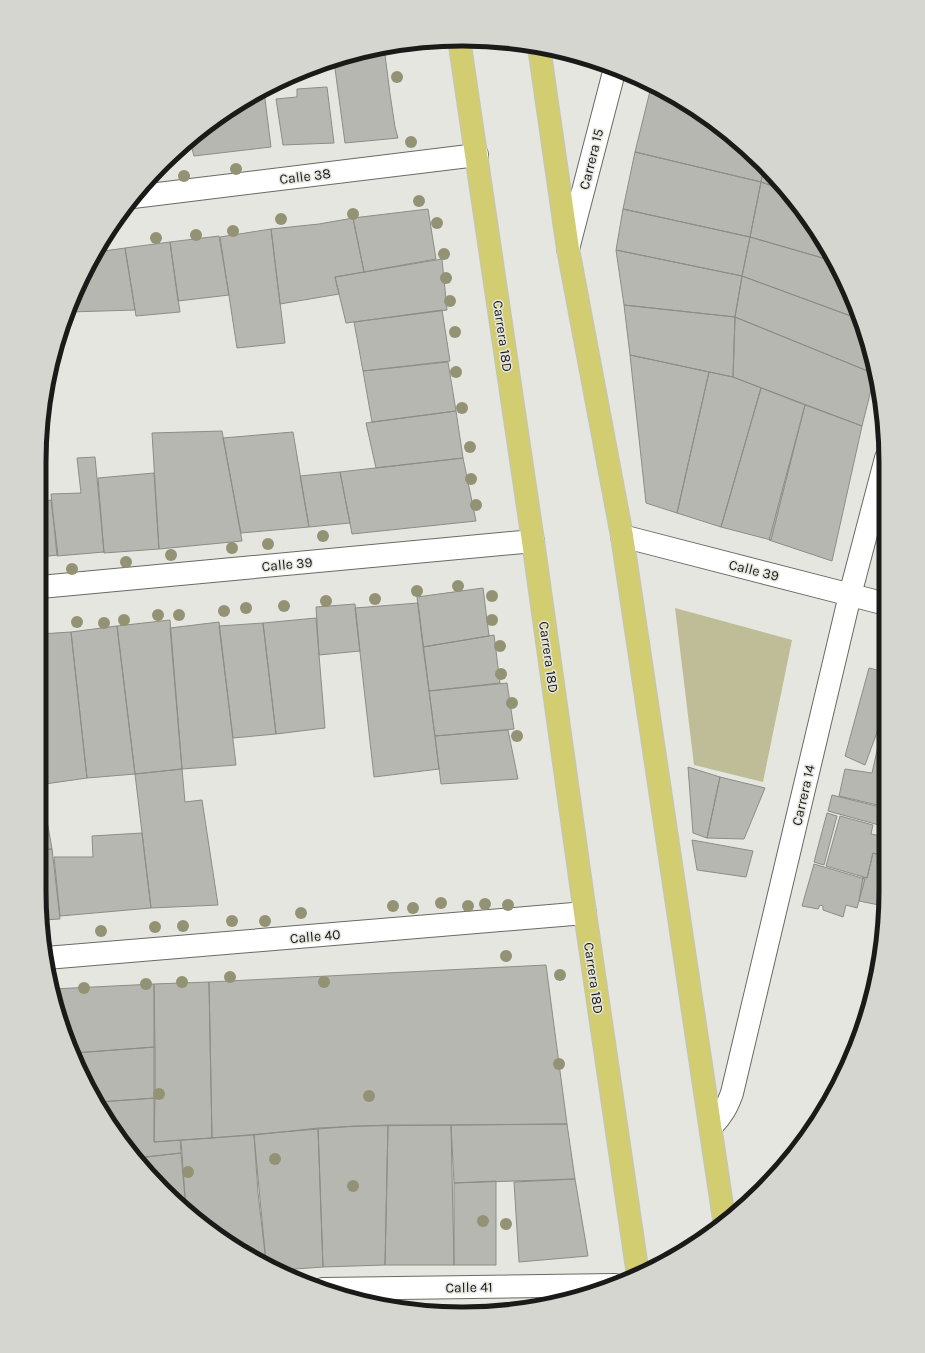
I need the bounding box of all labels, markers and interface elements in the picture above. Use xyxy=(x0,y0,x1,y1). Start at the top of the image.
street label: Carrera 15 xyxy=(576,127,607,191)
street label: Calle 38 xyxy=(278,165,332,188)
street label: Carrera 18D xyxy=(489,299,516,373)
street label: Calle 39 xyxy=(261,554,313,575)
street label: Calle 39 xyxy=(727,556,781,585)
street label: Carrera 18D xyxy=(535,620,562,694)
street label: Carrera 14 xyxy=(788,763,819,827)
street label: Calle 40 xyxy=(289,926,341,947)
street label: Carrera 18D xyxy=(580,941,607,1015)
street label: Calle 41 xyxy=(445,1279,493,1296)

